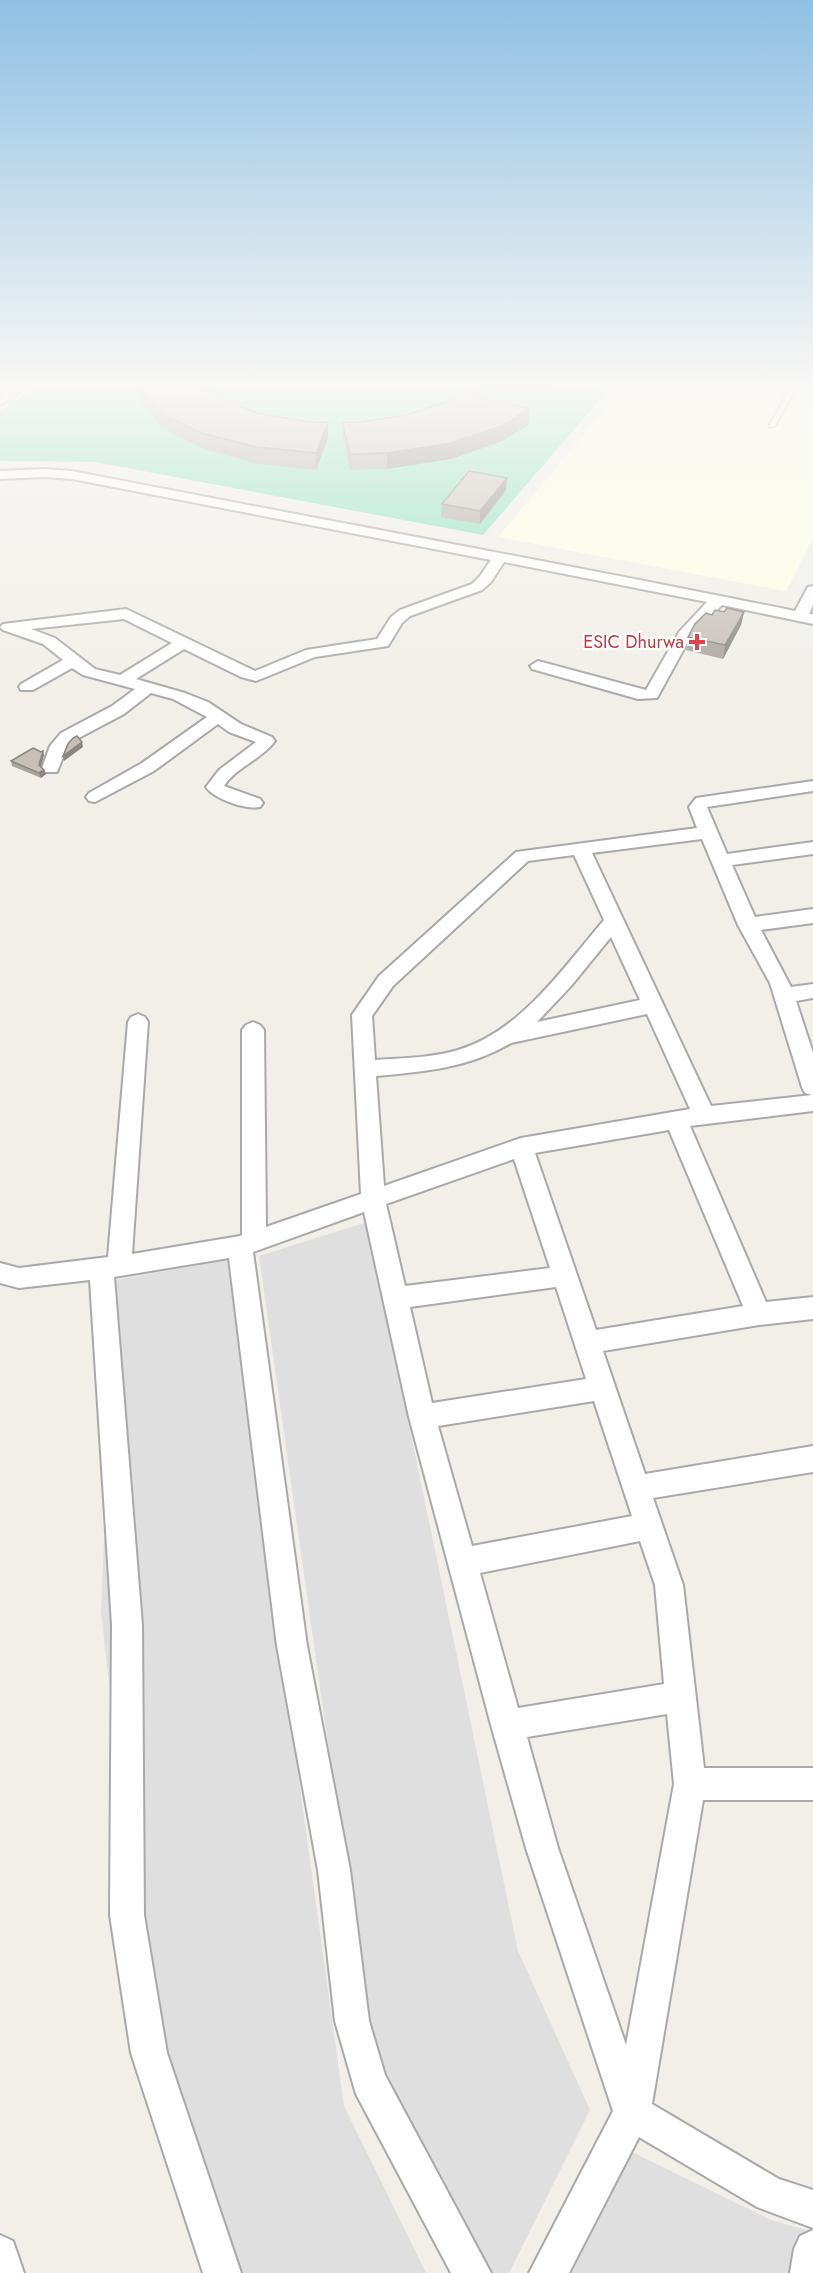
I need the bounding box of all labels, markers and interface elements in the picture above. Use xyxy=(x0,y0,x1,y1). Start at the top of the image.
place label: ESIC Dhurwa xyxy=(583,629,684,655)
marker: ESIC Dhurwa xyxy=(688,633,706,651)

